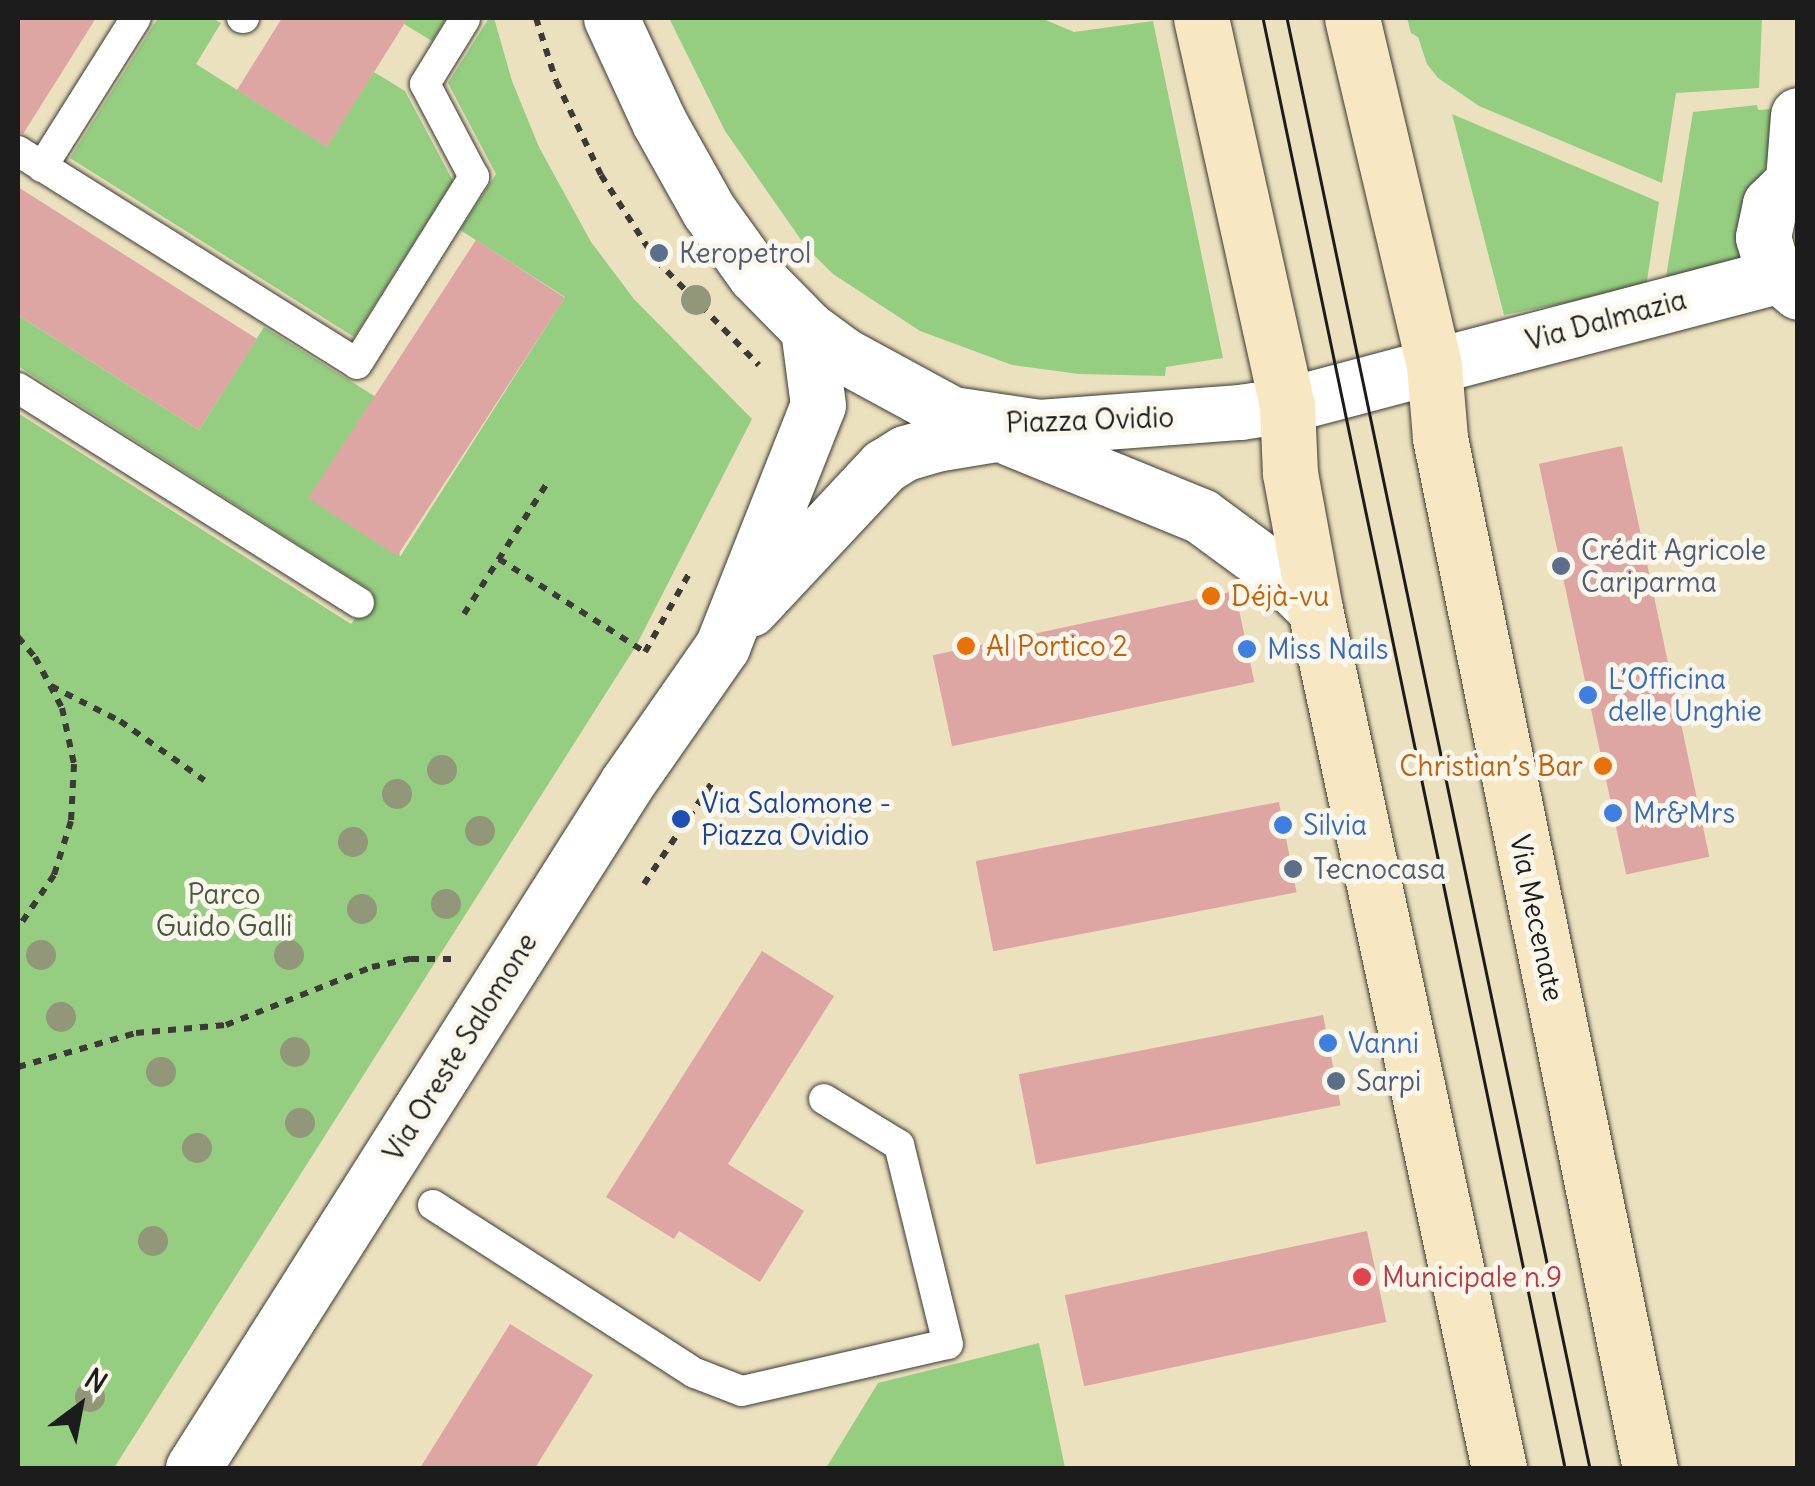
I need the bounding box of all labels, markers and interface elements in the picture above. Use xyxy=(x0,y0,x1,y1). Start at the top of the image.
place label: Keropetrol xyxy=(679,236,811,270)
marker: Keropetrol xyxy=(648,242,670,264)
street label: Via Dalmazia xyxy=(1522,282,1690,358)
street label: Piazza Ovidio xyxy=(1005,400,1175,440)
place label: Crédit Agricole Cariparma xyxy=(1581,533,1766,599)
marker: Crédit Agricole Cariparma xyxy=(1550,555,1572,577)
place label: Déjà-vu xyxy=(1231,579,1329,613)
marker: Déjà-vu xyxy=(1200,585,1222,607)
place label: Al Portico 2 xyxy=(986,629,1128,663)
place label: Miss Nails xyxy=(1267,632,1388,666)
marker: Al Portico 2 xyxy=(955,635,977,657)
marker: Miss Nails xyxy=(1236,638,1258,660)
place label: L’Officina delle Unghie xyxy=(1608,662,1762,728)
marker: L’Officina delle Unghie xyxy=(1577,684,1599,706)
place label: Christian’s Bar xyxy=(1399,749,1583,783)
marker: Christian’s Bar xyxy=(1592,755,1614,777)
place label: Via Salomone - Piazza Ovidio xyxy=(701,786,891,852)
place label: Mr&Mrs xyxy=(1633,796,1735,830)
marker: Mr&Mrs xyxy=(1602,802,1624,824)
marker: Via Salomone - Piazza Ovidio xyxy=(670,808,692,830)
place label: Silvia xyxy=(1303,808,1367,842)
marker: Silvia xyxy=(1272,814,1294,836)
street label: Via Mecenate xyxy=(1503,832,1571,1004)
place label: Tecnocasa xyxy=(1313,852,1446,886)
marker: Tecnocasa xyxy=(1282,858,1304,880)
park label: Parco Guido Galli xyxy=(156,877,292,943)
street label: Via Oreste Salomone xyxy=(376,927,544,1167)
place label: Vanni xyxy=(1348,1026,1419,1060)
marker: Vanni xyxy=(1317,1032,1339,1054)
place label: Sarpi xyxy=(1356,1064,1421,1098)
marker: Sarpi xyxy=(1325,1070,1347,1092)
place label: Municipale n.9 xyxy=(1382,1260,1562,1294)
marker: Municipale n.9 xyxy=(1351,1266,1373,1288)
north arrow xyxy=(30,1356,130,1456)
text: N xyxy=(78,1360,114,1401)

